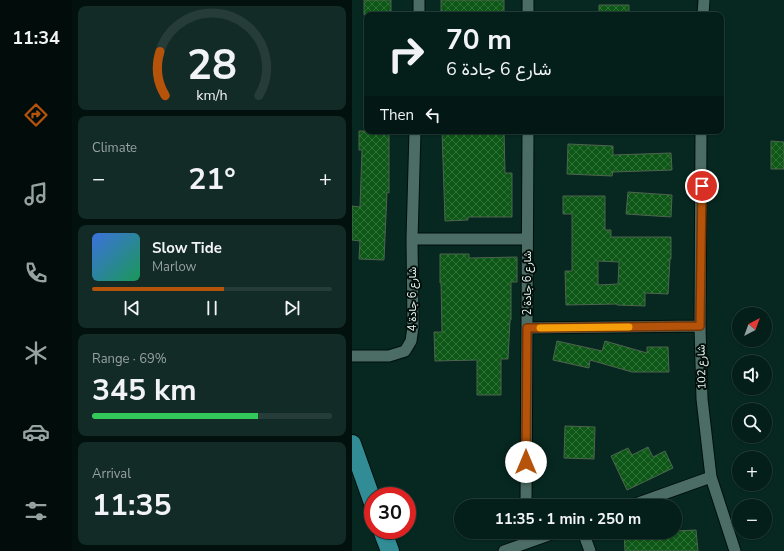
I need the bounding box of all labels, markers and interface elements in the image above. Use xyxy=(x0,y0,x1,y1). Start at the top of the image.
text: 70 m xyxy=(446,21,512,59)
text: 11:34 xyxy=(12,26,60,50)
icon: right xyxy=(380,28,432,80)
text: 28 xyxy=(187,37,237,94)
text: شارع 6 جادة 6 xyxy=(446,57,551,81)
text: km/h xyxy=(196,86,228,105)
icon: directions xyxy=(22,101,50,129)
icon: left xyxy=(422,104,444,126)
text: Then xyxy=(380,105,414,125)
text: Climate xyxy=(92,139,137,157)
text: 21° xyxy=(188,159,236,200)
text: − xyxy=(92,164,105,194)
text: + xyxy=(319,164,332,194)
pin xyxy=(685,169,719,203)
icon: arrive xyxy=(691,175,713,197)
icon: music xyxy=(22,180,50,208)
text: Slow Tide xyxy=(152,238,222,258)
street label: شارع 6 جادة 2 xyxy=(520,250,535,315)
text: Marlow xyxy=(152,258,197,276)
icon: phone xyxy=(22,259,50,287)
street label: شارع 6 جادة 4 xyxy=(405,266,420,331)
icon: previous xyxy=(121,297,143,319)
icon: pause xyxy=(201,297,223,319)
icon: next xyxy=(281,297,303,319)
north arrow xyxy=(732,307,772,347)
map controls xyxy=(732,307,772,539)
icon: climate xyxy=(22,339,50,367)
street label: شارع 102 xyxy=(694,344,709,390)
text: Range · 69% xyxy=(92,350,167,368)
button: sound xyxy=(732,355,772,395)
text: 345 km xyxy=(92,370,197,411)
button: search xyxy=(732,403,772,443)
icon: car xyxy=(22,418,50,446)
position arrow xyxy=(505,441,547,483)
button: + xyxy=(732,451,772,491)
text: Arrival xyxy=(92,465,131,483)
text: 11:35 xyxy=(92,485,171,526)
speed limit sign: 30 xyxy=(364,487,416,539)
icon: filters xyxy=(22,497,50,525)
button: − xyxy=(732,499,772,539)
text: 11:35 · 1 min · 250 m xyxy=(495,509,641,529)

